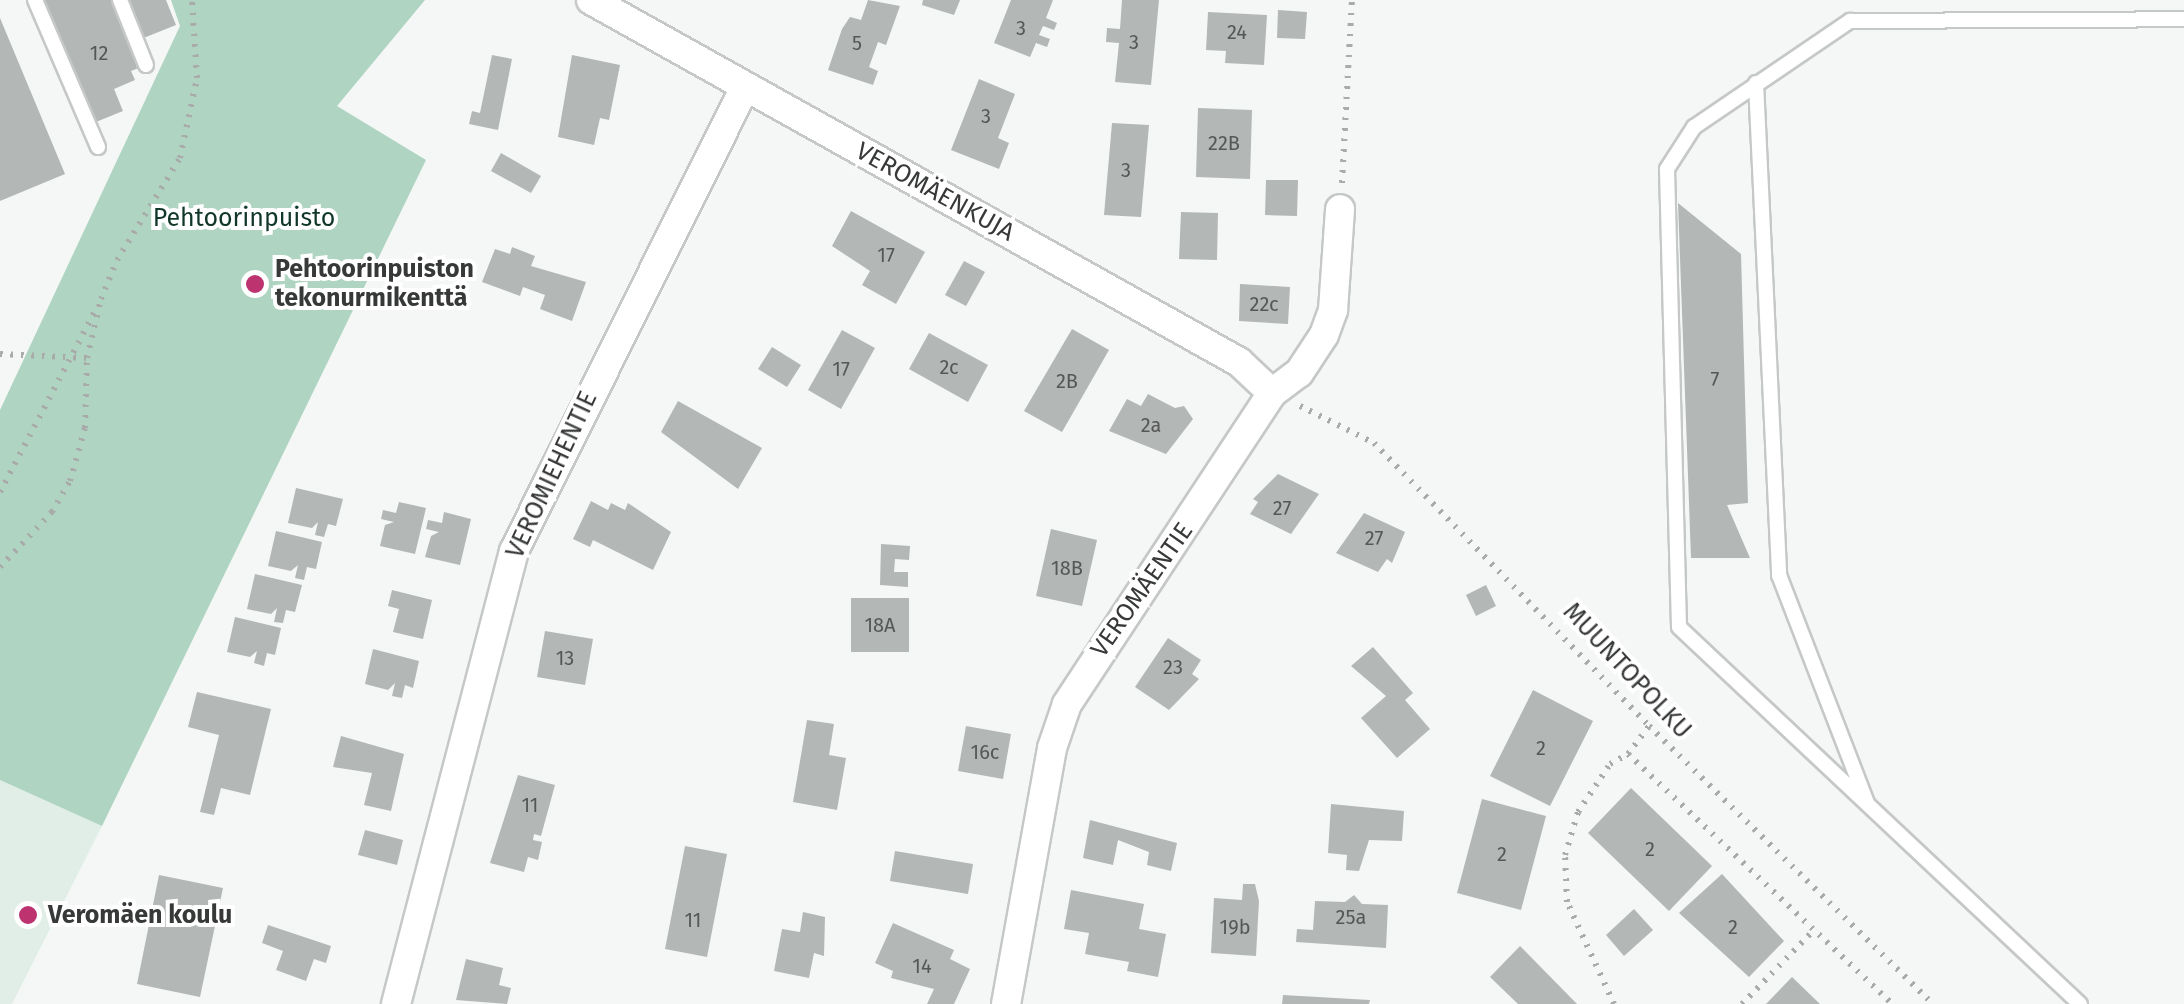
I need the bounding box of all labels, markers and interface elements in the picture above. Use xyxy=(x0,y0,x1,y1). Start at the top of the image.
house number: 3 xyxy=(1016,16,1026,40)
house number: 24 xyxy=(1227,20,1247,44)
house number: 3 xyxy=(1129,30,1139,54)
house number: 5 xyxy=(852,31,862,55)
house number: 12 xyxy=(90,41,108,65)
house number: 3 xyxy=(981,104,991,128)
house number: 22B xyxy=(1208,131,1240,155)
street label: VEROMÄENKUJA xyxy=(851,136,1019,248)
house number: 3 xyxy=(1121,158,1131,182)
park label: Pehtoorinpuisto xyxy=(153,203,335,233)
house number: 17 xyxy=(877,243,895,267)
place label: Pehtoorinpuiston tekonurmikenttä xyxy=(275,255,474,314)
marker: Pehtoorinpuiston tekonurmikenttä xyxy=(244,273,266,295)
house number: 22c xyxy=(1250,292,1278,316)
house number: 2c xyxy=(939,355,959,379)
house number: 17 xyxy=(832,357,850,381)
house number: 7 xyxy=(1711,367,1719,391)
house number: 2B xyxy=(1056,369,1078,393)
street label: VEROMIEHENTIE xyxy=(500,387,604,563)
house number: 2a xyxy=(1141,413,1161,437)
house number: 27 xyxy=(1273,496,1291,520)
street label: VEROMÄENTIE xyxy=(1085,517,1199,663)
house number: 27 xyxy=(1365,526,1383,550)
house number: 18B xyxy=(1051,556,1083,580)
street label: MUUNTOPOLKU xyxy=(1557,597,1697,745)
house number: 18A xyxy=(864,613,896,637)
house number: 13 xyxy=(556,646,574,670)
house number: 23 xyxy=(1163,655,1183,679)
house number: 2 xyxy=(1536,736,1546,760)
house number: 16c xyxy=(971,740,999,764)
house number: 11 xyxy=(521,793,539,817)
house number: 2 xyxy=(1645,837,1655,861)
house number: 2 xyxy=(1497,842,1507,866)
place label: Veromäen koulu xyxy=(48,900,232,930)
marker: Veromäen koulu xyxy=(17,904,39,926)
house number: 25a xyxy=(1336,905,1366,929)
house number: 11 xyxy=(684,908,702,932)
house number: 19b xyxy=(1219,915,1251,939)
house number: 2 xyxy=(1728,915,1738,939)
house number: 14 xyxy=(912,954,932,978)

